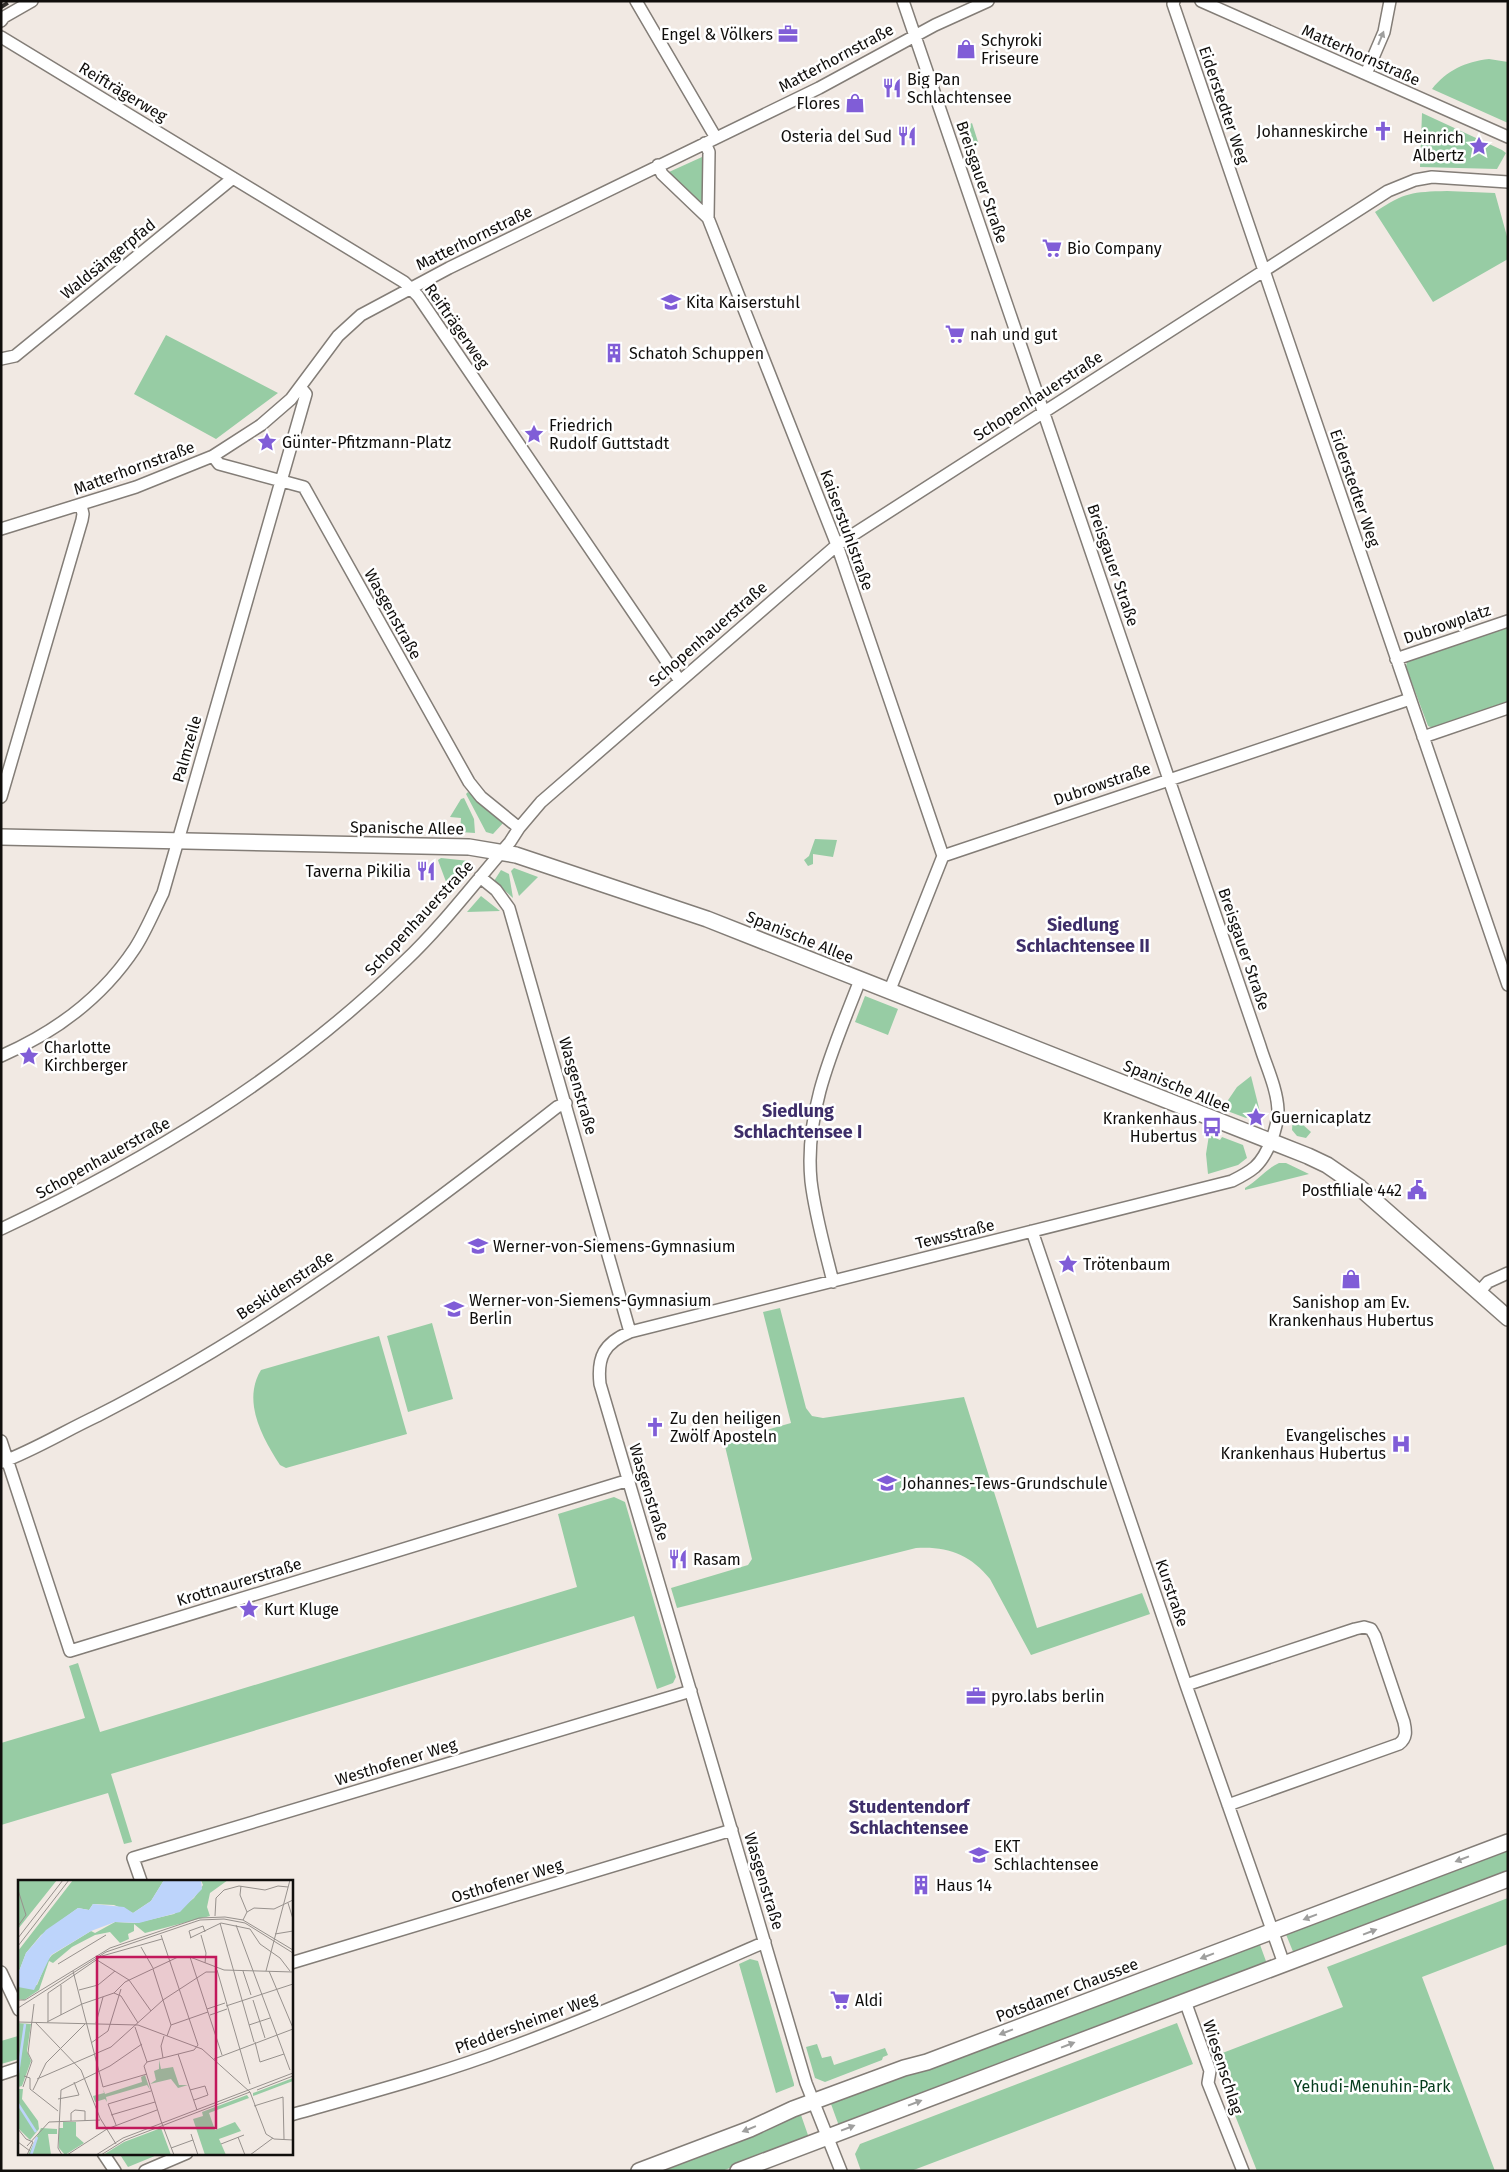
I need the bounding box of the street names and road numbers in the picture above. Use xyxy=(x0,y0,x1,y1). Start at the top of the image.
street label: Matterhornstraße xyxy=(775,20,897,96)
street label: Matterhornstraße xyxy=(1299,20,1423,90)
street label: Eiderstedter Weg xyxy=(1195,44,1253,167)
street label: Reifträgerweg xyxy=(75,58,171,126)
street label: Breisgauer Straße xyxy=(952,118,1012,246)
street label: Matterhornstraße xyxy=(413,202,535,274)
street label: Waldsängerpfad xyxy=(57,215,159,303)
street label: Reifträgerweg xyxy=(421,280,494,373)
street label: Schopenhauerstraße xyxy=(970,347,1106,445)
street label: Eiderstedter Weg xyxy=(1326,427,1384,550)
street label: Matterhornstraße xyxy=(71,437,197,499)
street label: Kaiserstuhlstraße xyxy=(816,467,878,593)
street label: Breisgauer Straße xyxy=(1083,501,1143,629)
street label: Wasgenstraße xyxy=(360,565,426,663)
street label: Schopenhauerstraße xyxy=(645,577,771,691)
street label: Dubrowplatz xyxy=(1401,600,1493,648)
street label: Palmzeile xyxy=(168,713,206,785)
street label: Dubrowstraße xyxy=(1051,759,1153,809)
street label: Spanische Allee xyxy=(350,818,464,838)
street label: Schopenhauerstraße xyxy=(361,856,477,980)
street label: Breisgauer Straße xyxy=(1214,885,1274,1013)
street label: Spanische Allee xyxy=(744,907,856,967)
street label: Wasgenstraße xyxy=(555,1035,601,1137)
street label: Spanische Allee xyxy=(1121,1056,1233,1116)
street label: Schopenhauerstraße xyxy=(33,1113,173,1203)
street label: Tewsstraße xyxy=(914,1215,996,1253)
street label: Beskidenstraße xyxy=(233,1247,337,1323)
street label: Wasgenstraße xyxy=(625,1441,673,1543)
street label: Krottnaurerstraße xyxy=(174,1554,304,1610)
street label: Kurstraße xyxy=(1152,1557,1192,1629)
street label: Westhofener Weg xyxy=(333,1734,460,1790)
street label: Wasgenstraße xyxy=(740,1830,788,1932)
street label: Osthofener Weg xyxy=(449,1855,566,1907)
street label: Potsdamer Chaussee xyxy=(993,1954,1141,2026)
street label: Pfeddersheimer Weg xyxy=(452,1988,600,2058)
street label: Wiesenschlag xyxy=(1199,2017,1247,2117)

